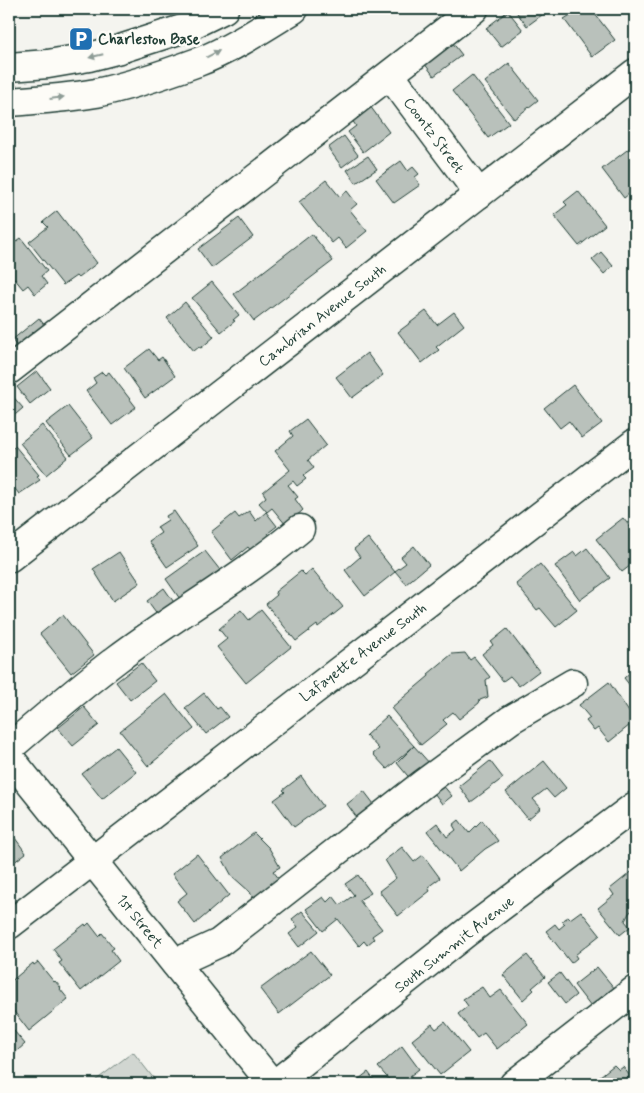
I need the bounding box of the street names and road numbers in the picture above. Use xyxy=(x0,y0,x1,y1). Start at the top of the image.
street label: Coontz Street xyxy=(398,94,468,178)
street label: Cambrian Avenue South xyxy=(255,260,391,372)
street label: Lafayette Avenue South xyxy=(296,599,431,707)
street label: 1st Street xyxy=(111,890,167,953)
street label: South Summit Avenue xyxy=(391,892,519,998)

